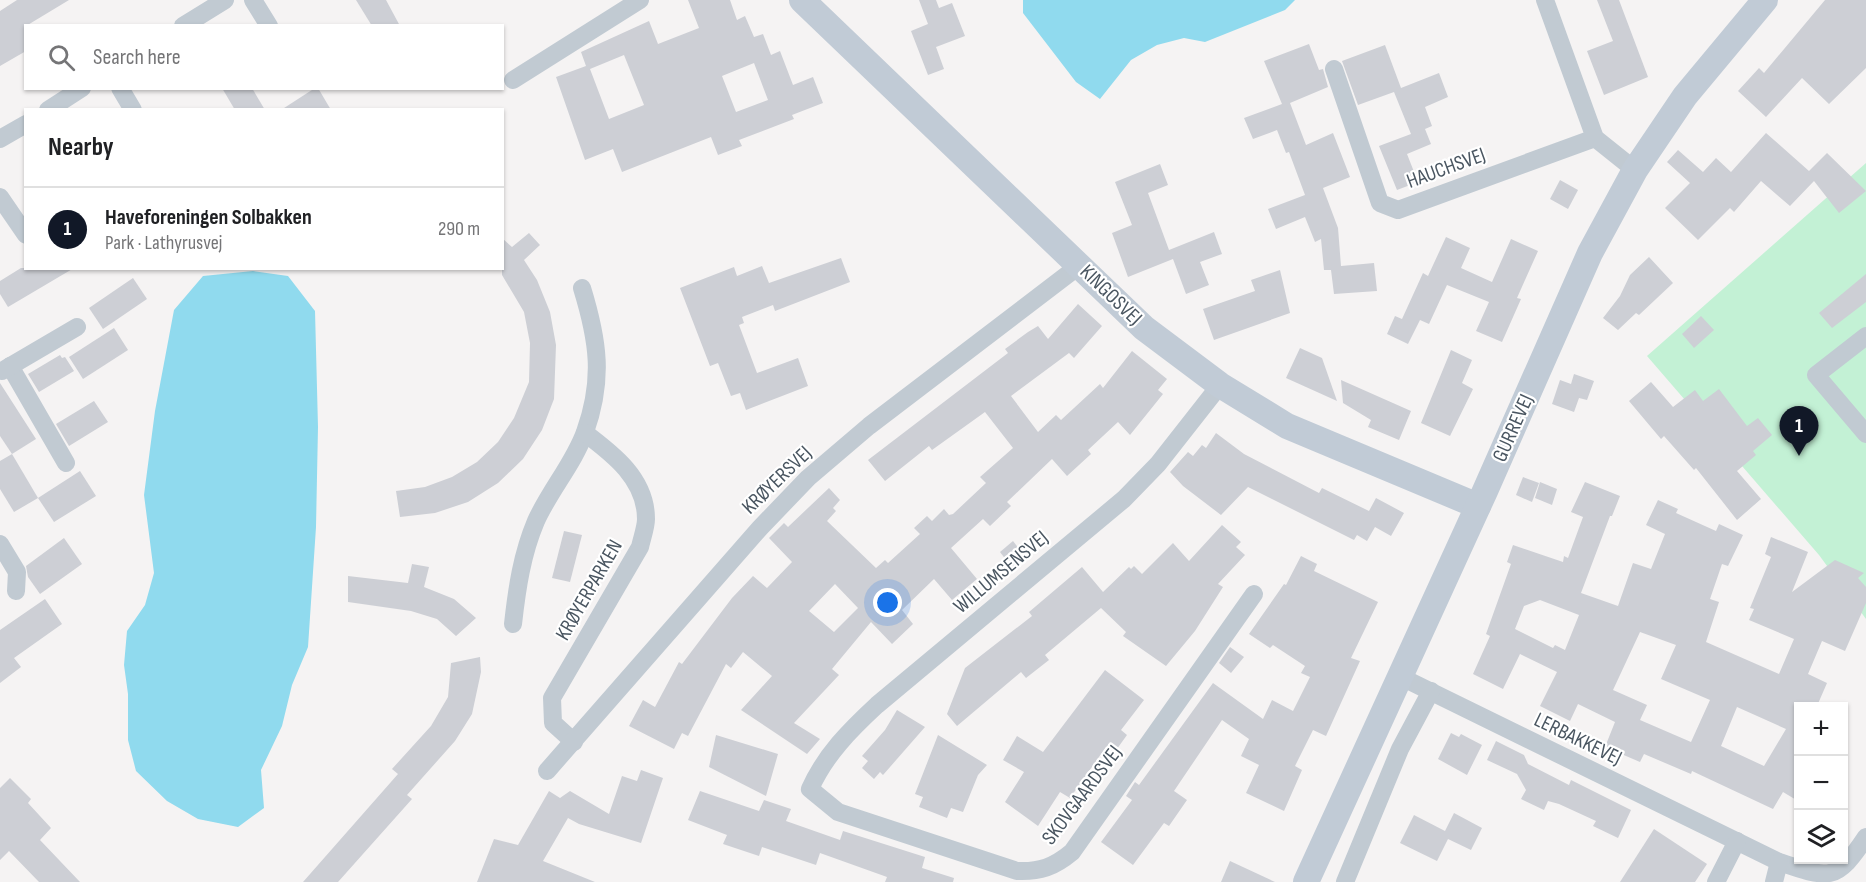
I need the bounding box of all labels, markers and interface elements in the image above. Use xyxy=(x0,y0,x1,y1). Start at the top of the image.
search box xyxy=(24,24,504,90)
icon: search xyxy=(45,41,78,74)
text: Search here xyxy=(93,44,180,71)
text: Nearby xyxy=(48,132,114,163)
street label: HAUCHSVEJ xyxy=(1403,142,1489,194)
text: Haveforeningen Solbakken xyxy=(105,204,312,231)
text: 1 xyxy=(64,217,71,241)
text: 290 m xyxy=(438,217,480,241)
text: Park · Lathyrusvej xyxy=(105,231,222,255)
street label: KINGOSVEJ xyxy=(1075,259,1147,331)
street label: GURREVEJ xyxy=(1487,390,1539,466)
pin: 1 xyxy=(1780,406,1818,456)
street label: KRØYERSVEJ xyxy=(737,441,817,519)
street label: WILLUMSENSVEJ xyxy=(949,525,1053,619)
street label: KRØYERPARKEN xyxy=(550,535,628,645)
your location xyxy=(873,588,902,617)
map controls xyxy=(1794,702,1848,864)
button: + xyxy=(1794,702,1848,756)
street label: LERBAKKEVEJ xyxy=(1530,707,1626,771)
street label: SKOVGAARDSVEJ xyxy=(1037,740,1127,850)
button: − xyxy=(1794,756,1848,810)
button: layers xyxy=(1794,810,1848,864)

